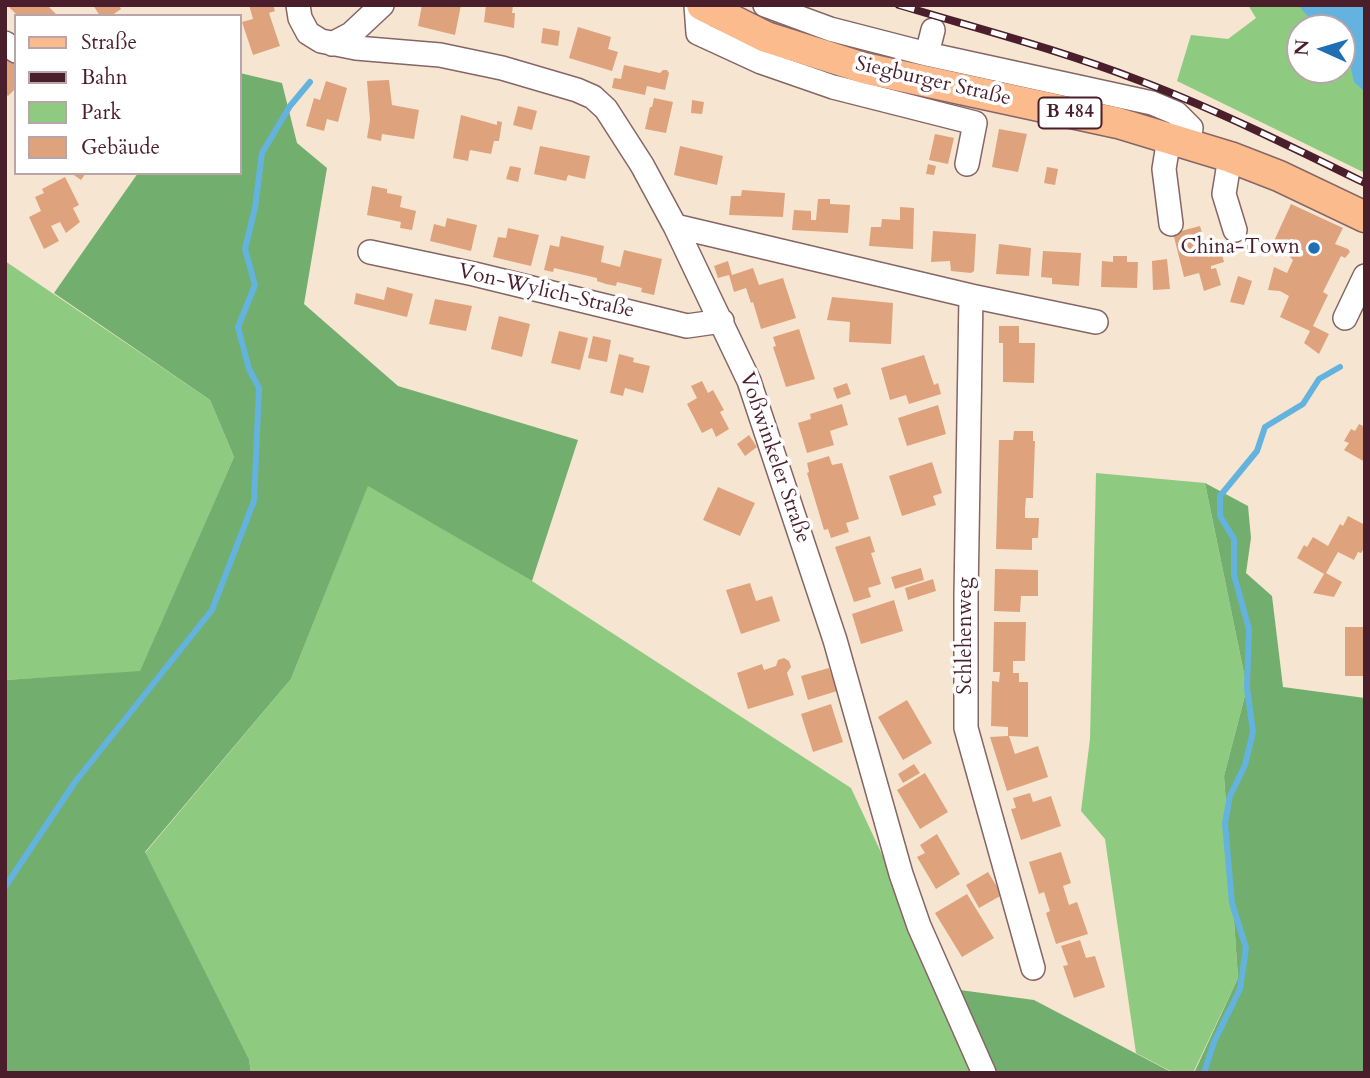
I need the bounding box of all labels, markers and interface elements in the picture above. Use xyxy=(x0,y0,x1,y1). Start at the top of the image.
legend xyxy=(14,14,242,175)
north arrow xyxy=(1286,14,1356,84)
text: Straße xyxy=(81,28,137,57)
text: N xyxy=(1289,39,1316,57)
street label: Siegburger Straße xyxy=(853,52,1013,112)
text: Bahn xyxy=(81,63,128,92)
road number: B 484 xyxy=(1038,97,1102,128)
text: Park xyxy=(81,98,121,127)
text: Gebäude xyxy=(81,133,160,162)
place label: China-Town xyxy=(1181,235,1300,261)
marker: China-Town xyxy=(1306,240,1322,256)
street label: Von-Wylich-Straße xyxy=(455,259,637,325)
street label: Voßwinkeler Straße xyxy=(733,369,815,547)
street label: Schlehenweg xyxy=(953,577,979,695)

